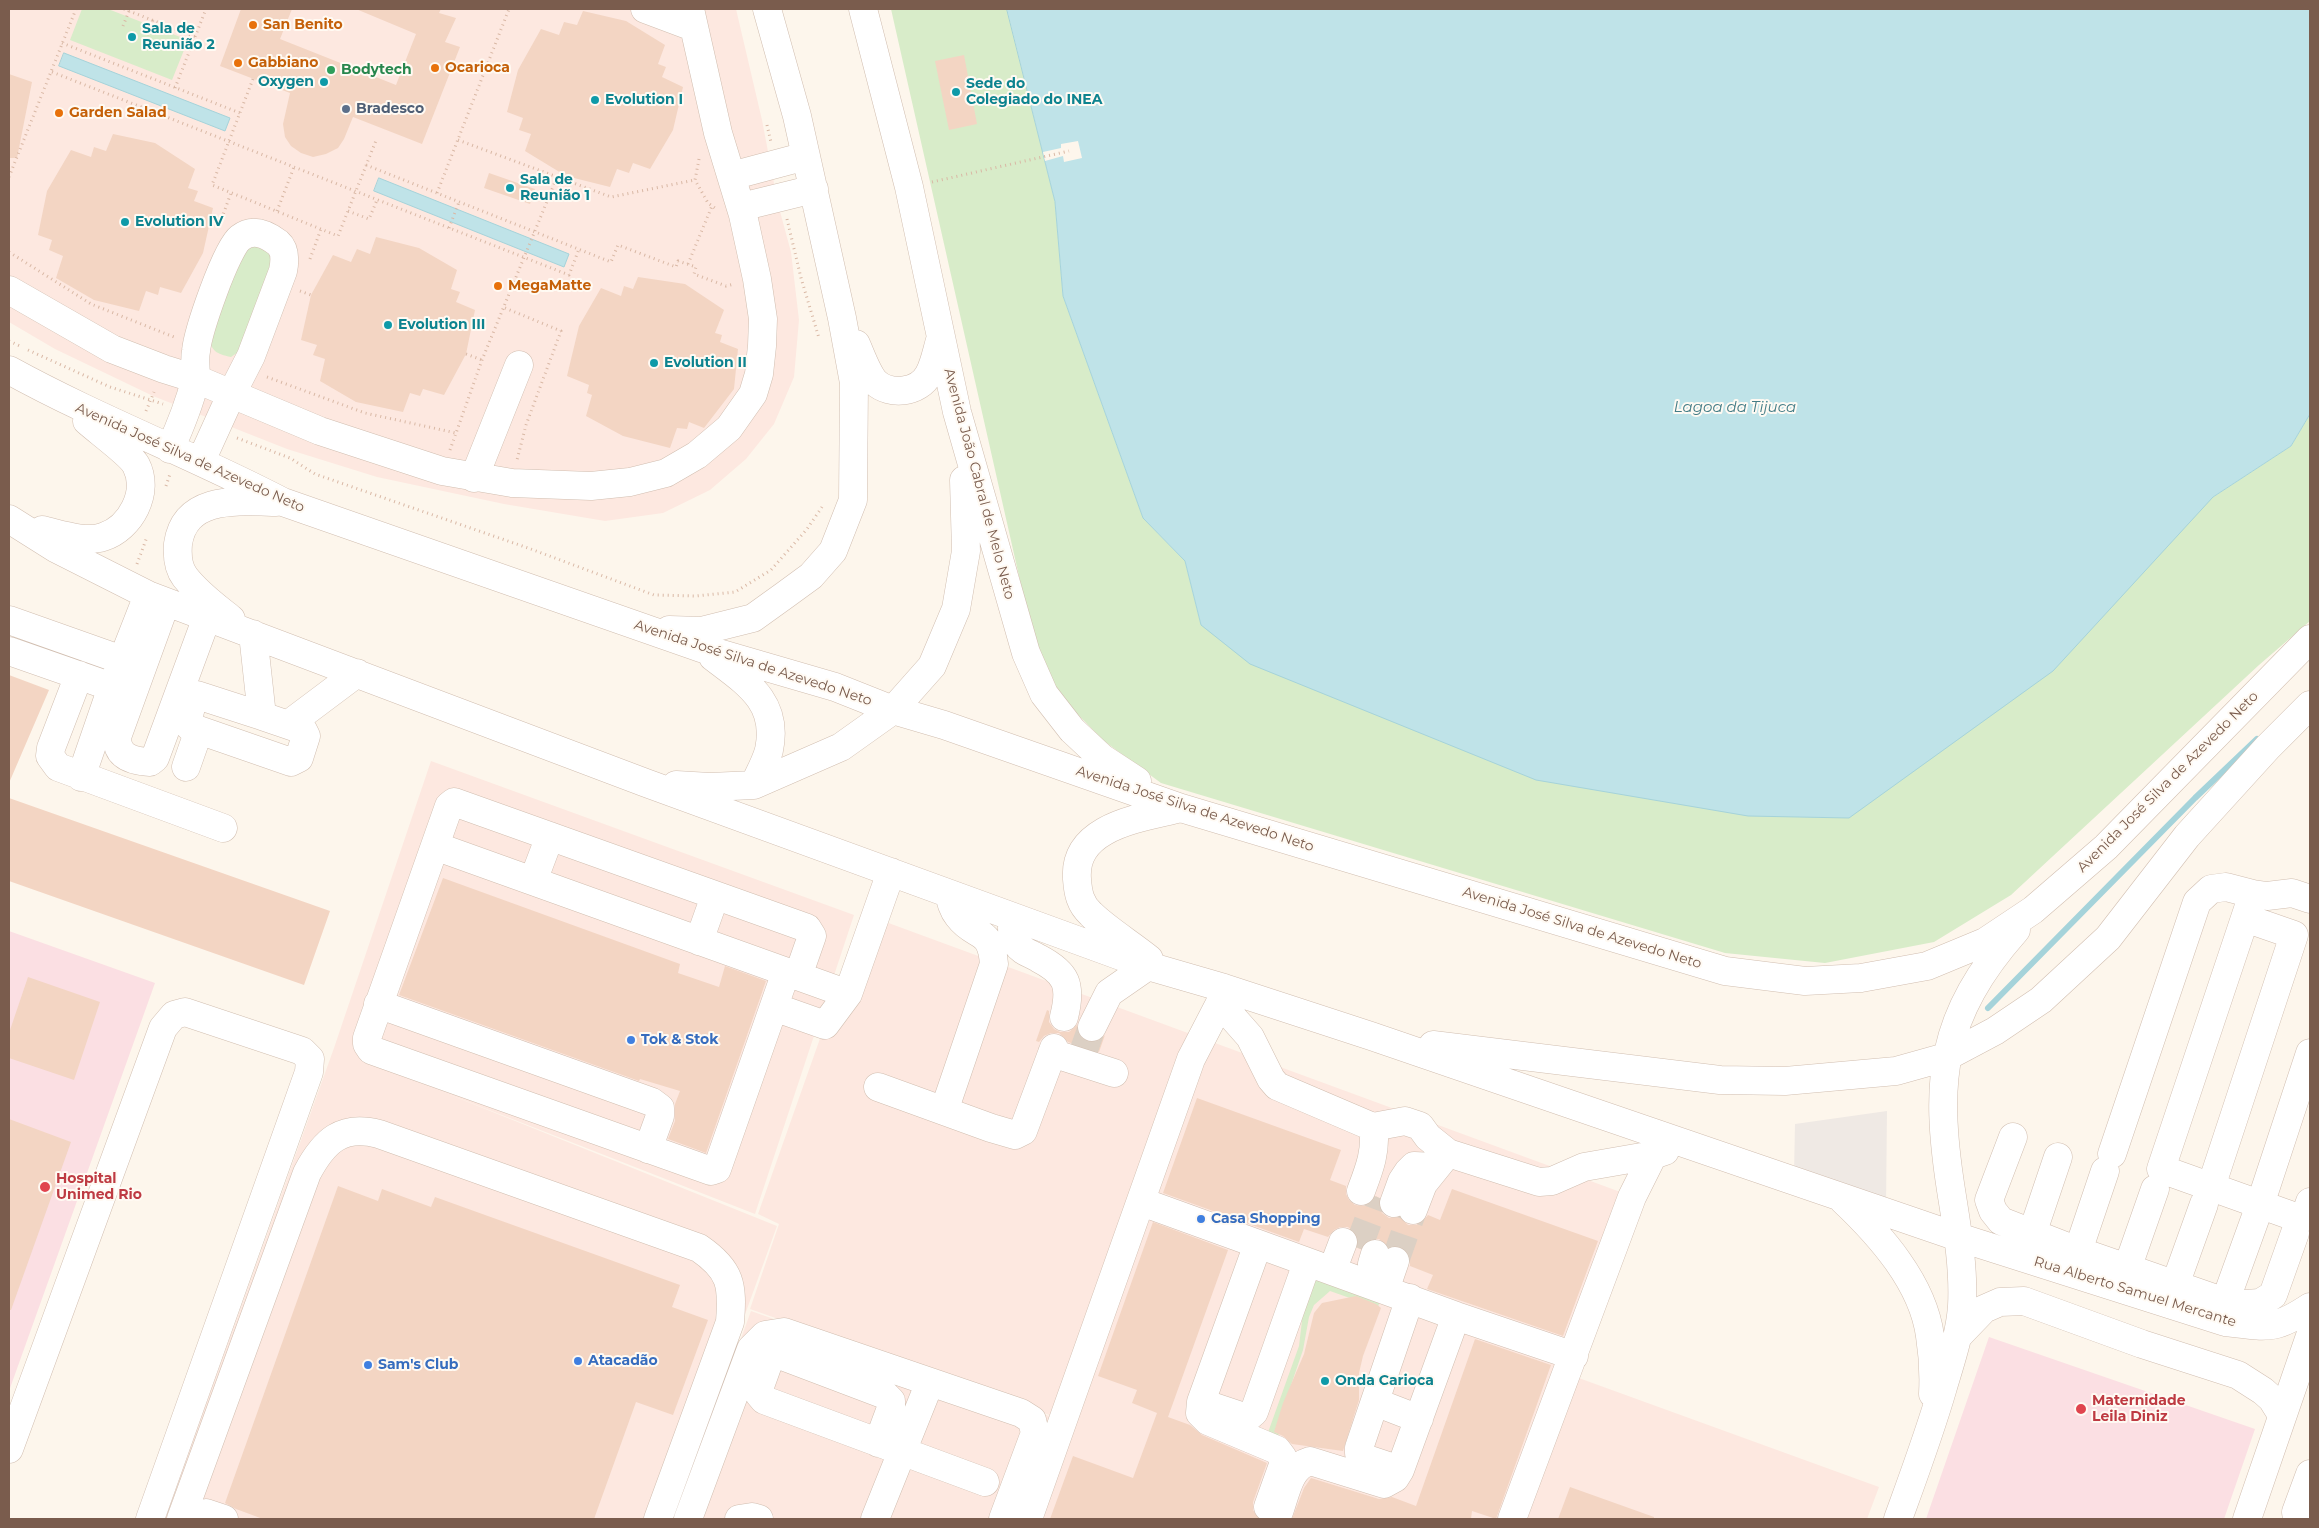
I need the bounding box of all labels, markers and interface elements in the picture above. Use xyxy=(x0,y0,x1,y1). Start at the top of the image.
place label: San Benito xyxy=(263,17,343,33)
marker: San Benito xyxy=(247,19,259,31)
place label: Sala de Reunião 2 xyxy=(142,21,215,54)
marker: Sala de Reunião 2 xyxy=(126,31,138,43)
place label: Gabbiano xyxy=(248,55,319,71)
marker: Gabbiano xyxy=(232,57,244,69)
place label: Ocarioca xyxy=(445,60,510,76)
place label: Bodytech xyxy=(341,62,412,78)
marker: Ocarioca xyxy=(429,62,441,74)
marker: Bodytech xyxy=(325,64,337,76)
place label: Oxygen xyxy=(258,74,314,90)
marker: Oxygen xyxy=(318,76,330,88)
place label: Sede do Colegiado do INEA xyxy=(966,76,1102,108)
marker: Sede do Colegiado do INEA xyxy=(950,86,962,98)
place label: Evolution I xyxy=(605,92,683,108)
marker: Evolution I xyxy=(589,94,601,106)
place label: Bradesco xyxy=(356,101,424,117)
marker: Bradesco xyxy=(340,103,352,115)
place label: Garden Salad xyxy=(69,105,167,121)
marker: Garden Salad xyxy=(53,107,65,119)
place label: Sala de Reunião 1 xyxy=(520,172,590,204)
marker: Sala de Reunião 1 xyxy=(504,182,516,194)
place label: Evolution IV xyxy=(135,214,223,230)
marker: Evolution IV xyxy=(119,216,131,228)
place label: MegaMatte xyxy=(508,278,591,294)
marker: MegaMatte xyxy=(492,280,504,292)
place label: Evolution III xyxy=(398,317,485,333)
marker: Evolution III xyxy=(382,319,394,331)
place label: Evolution II xyxy=(664,355,747,371)
marker: Evolution II xyxy=(648,357,660,369)
street label: Avenida João Cabral de Melo Neto xyxy=(940,367,1018,601)
water label: Lagoa da Tijuca xyxy=(1674,399,1796,417)
street label: Avenida José Silva de Azevedo Neto xyxy=(73,400,307,516)
street label: Avenida José Silva de Azevedo Neto xyxy=(632,617,874,709)
street label: Avenida José Silva de Azevedo Neto xyxy=(2074,688,2262,876)
street label: Avenida José Silva de Azevedo Neto xyxy=(1074,763,1316,855)
street label: Avenida José Silva de Azevedo Neto xyxy=(1460,884,1704,972)
place label: Tok & Stok xyxy=(641,1032,718,1048)
marker: Tok & Stok xyxy=(625,1034,637,1046)
place label: Hospital Unimed Rio xyxy=(56,1171,142,1204)
marker: Hospital Unimed Rio xyxy=(38,1180,52,1194)
place label: Casa Shopping xyxy=(1211,1211,1321,1227)
marker: Casa Shopping xyxy=(1195,1213,1207,1225)
street label: Rua Alberto Samuel Mercante xyxy=(2032,1253,2238,1331)
place label: Atacadão xyxy=(588,1353,658,1369)
marker: Atacadão xyxy=(572,1355,584,1367)
place label: Sam's Club xyxy=(378,1357,458,1373)
marker: Sam's Club xyxy=(362,1359,374,1371)
place label: Onda Carioca xyxy=(1335,1373,1434,1389)
marker: Onda Carioca xyxy=(1319,1375,1331,1387)
place label: Maternidade Leila Diniz xyxy=(2092,1393,2185,1425)
marker: Maternidade Leila Diniz xyxy=(2074,1402,2088,1416)

